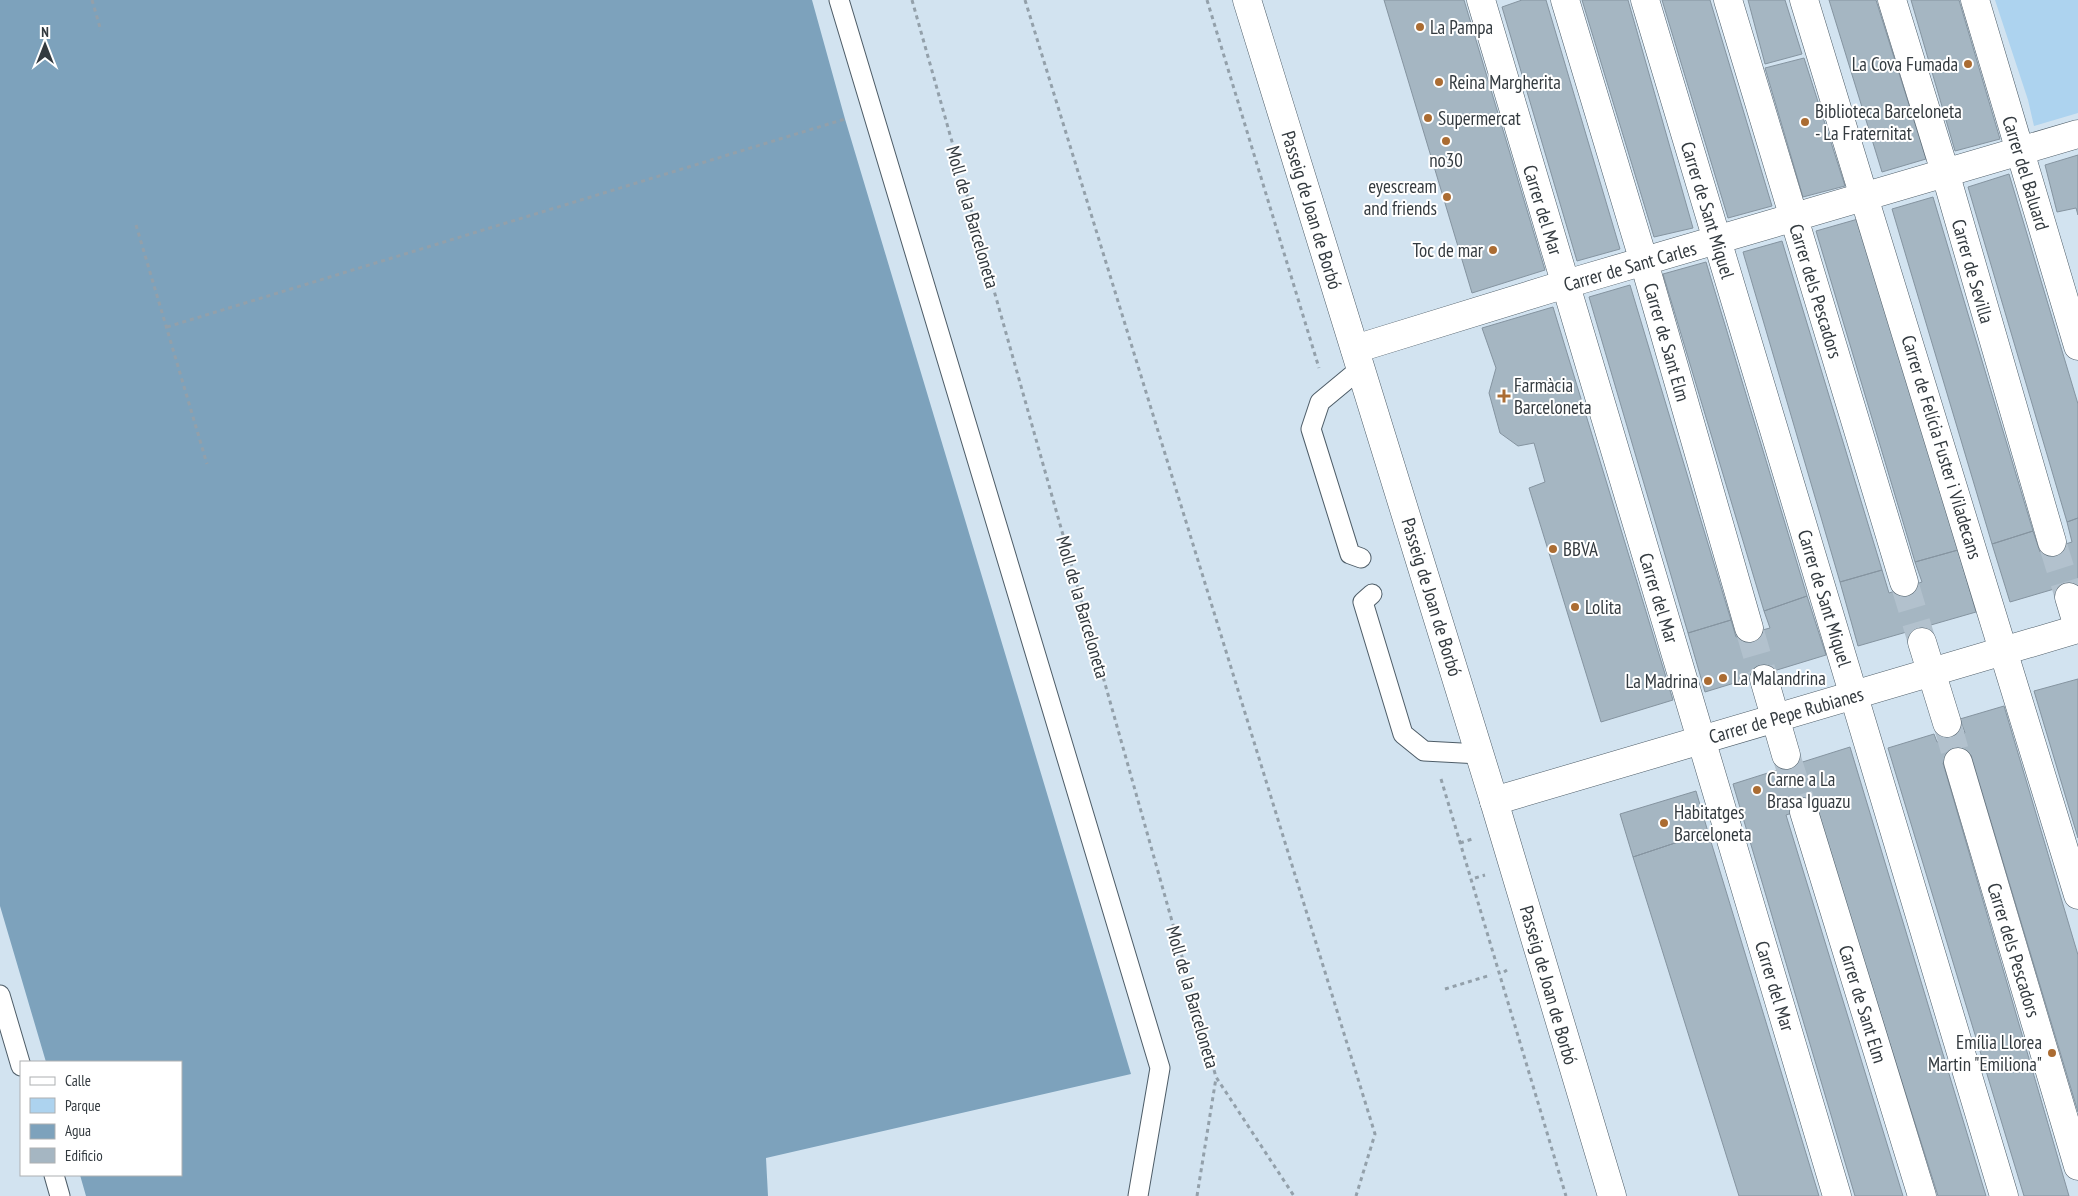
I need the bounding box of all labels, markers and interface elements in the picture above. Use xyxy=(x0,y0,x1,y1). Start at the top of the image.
place label: La Pampa xyxy=(1430,15,1493,39)
north arrow xyxy=(20,20,70,70)
marker: La Pampa xyxy=(1414,21,1426,33)
text: N xyxy=(41,23,49,41)
place label: La Cova Fumada xyxy=(1852,52,1958,76)
marker: La Cova Fumada xyxy=(1962,58,1974,70)
place label: Reina Margherita xyxy=(1449,70,1561,94)
marker: Reina Margherita xyxy=(1433,76,1445,88)
place label: Biblioteca Barceloneta - La Fraternitat xyxy=(1815,99,1962,145)
place label: Supermercat xyxy=(1438,106,1521,130)
marker: Supermercat xyxy=(1422,112,1434,124)
street label: Carrer del Baluard xyxy=(1997,113,2055,233)
marker: Biblioteca Barceloneta - La Fraternitat xyxy=(1799,116,1811,128)
street label: Passeig de Joan de Borbó xyxy=(1276,128,1348,292)
marker: no30 xyxy=(1440,135,1452,147)
street label: Carrer de Sant Miquel xyxy=(1676,139,1740,282)
street label: Moll de la Barceloneta xyxy=(941,143,1005,291)
place label: no30 xyxy=(1429,148,1463,172)
street label: Carrer del Mar xyxy=(1518,162,1568,259)
place label: eyescream and friends xyxy=(1364,174,1437,220)
marker: eyescream and friends xyxy=(1441,191,1453,203)
street label: Carrer de Sevilla xyxy=(1947,216,1999,326)
street label: Carrer dels Pescadors xyxy=(1784,221,1848,361)
street label: Carrer de Sant Carles xyxy=(1561,236,1699,296)
place label: Toc de mar xyxy=(1413,238,1484,262)
marker: Toc de mar xyxy=(1487,244,1499,256)
street label: Carrer de Sant Elm xyxy=(1639,280,1695,404)
street label: Carrer de Felícia Fuster i Viladecans xyxy=(1896,332,1988,562)
place label: Farmàcia Barceloneta xyxy=(1514,373,1592,419)
marker: Farmàcia Barceloneta xyxy=(1498,390,1510,402)
street label: Passeig de Joan de Borbó xyxy=(1396,515,1468,679)
street label: Carrer de Sant Miquel xyxy=(1793,527,1857,670)
street label: Moll de la Barceloneta xyxy=(1051,533,1115,681)
place label: BBVA xyxy=(1563,537,1598,561)
marker: BBVA xyxy=(1547,543,1559,555)
street label: Carrer del Mar xyxy=(1634,550,1684,647)
place label: Lolita xyxy=(1585,595,1622,619)
marker: Lolita xyxy=(1569,601,1581,613)
place label: La Malandrina xyxy=(1733,666,1826,690)
place label: La Madrina xyxy=(1626,669,1698,693)
marker: La Malandrina xyxy=(1717,672,1729,684)
marker: La Madrina xyxy=(1702,675,1714,687)
street label: Carrer de Pepe Rubianes xyxy=(1706,681,1866,749)
place label: Carne a La Brasa Iguazu xyxy=(1767,767,1850,813)
marker: Carne a La Brasa Iguazu xyxy=(1751,784,1763,796)
place label: Habitatges Barceloneta xyxy=(1674,800,1752,846)
marker: Habitatges Barceloneta xyxy=(1658,817,1670,829)
street label: Carrer dels Pescadors xyxy=(1982,880,2046,1020)
street label: Passeig de Joan de Borbó xyxy=(1515,903,1583,1067)
street label: Moll de la Barceloneta xyxy=(1161,923,1225,1071)
street label: Carrer del Mar xyxy=(1750,938,1800,1035)
street label: Carrer de Sant Elm xyxy=(1834,942,1892,1066)
place label: Emília Llorea Martin "Emiliona" xyxy=(1928,1030,2042,1076)
marker: Emília Llorea Martin "Emiliona" xyxy=(2046,1047,2058,1059)
legend xyxy=(20,1061,182,1176)
text: Calle xyxy=(65,1071,91,1090)
text: Parque xyxy=(65,1096,101,1115)
text: Agua xyxy=(65,1121,91,1140)
text: Edificio xyxy=(65,1146,103,1165)

